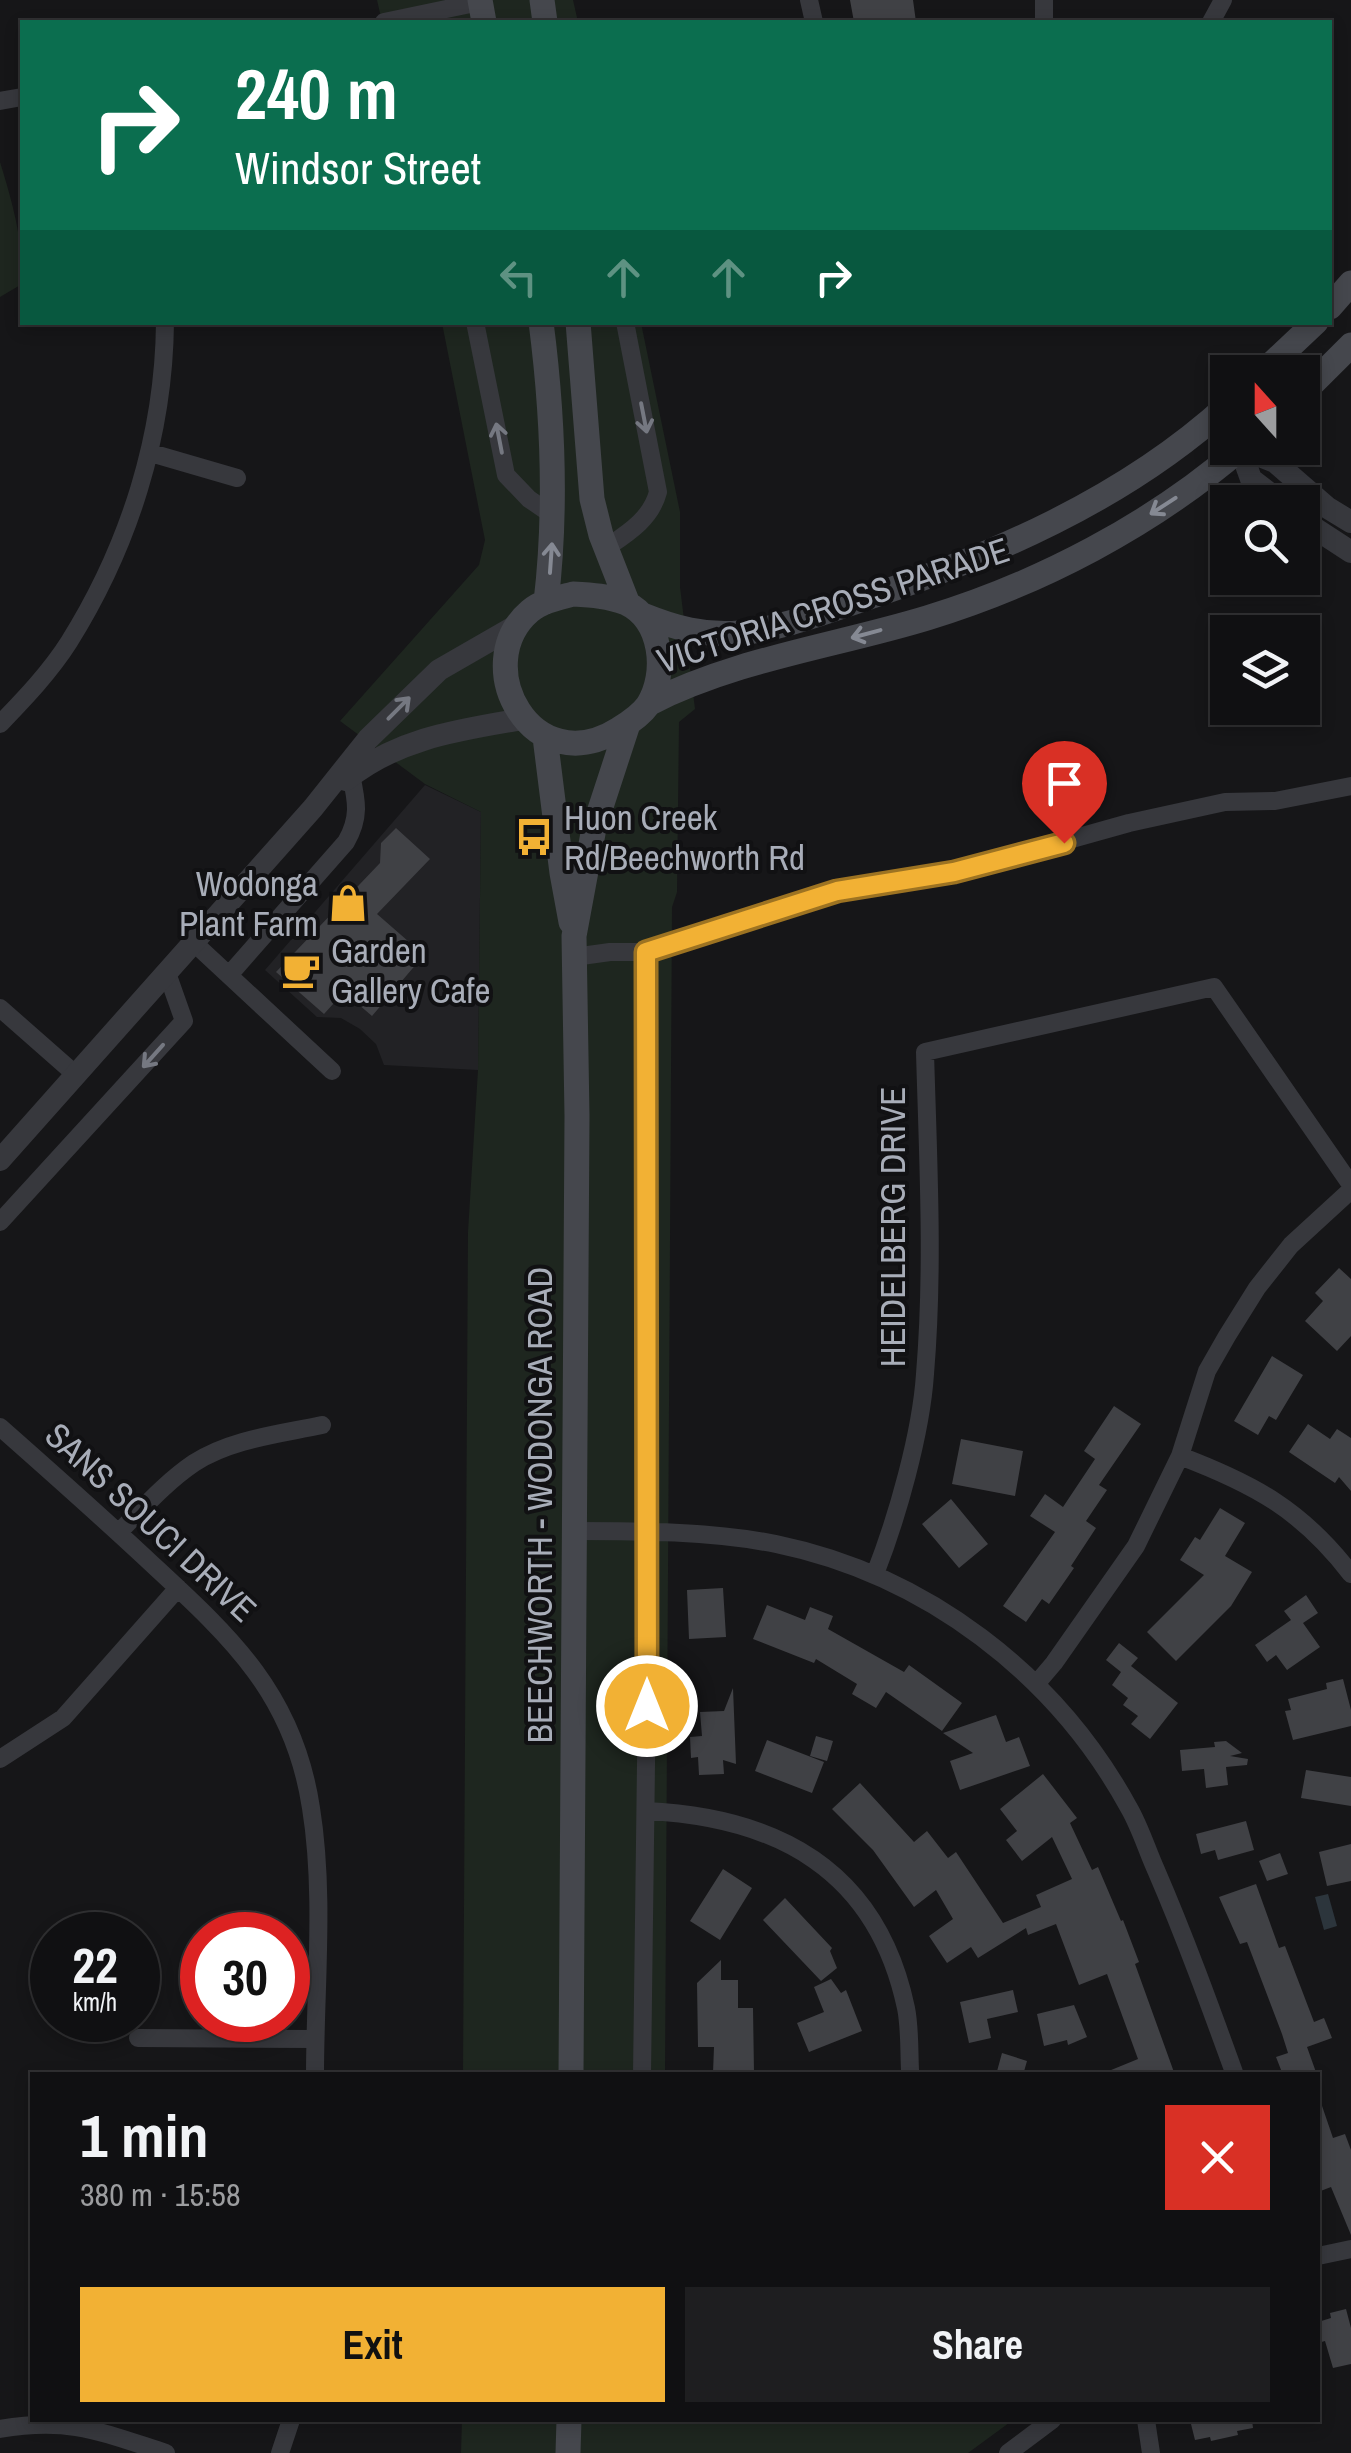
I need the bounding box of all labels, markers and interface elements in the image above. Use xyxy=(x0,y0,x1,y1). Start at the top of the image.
text: 240 m xyxy=(235,47,398,141)
icon: right xyxy=(70,60,200,190)
text: Windsor Street xyxy=(235,137,481,198)
icon: left xyxy=(491,250,546,305)
icon: ahead xyxy=(596,250,651,305)
icon: ahead xyxy=(701,250,756,305)
icon: right xyxy=(806,250,861,305)
north arrow xyxy=(1210,355,1320,465)
map controls xyxy=(1210,355,1320,725)
one-way arrow xyxy=(636,401,655,433)
one-way arrow xyxy=(488,423,507,455)
button: search xyxy=(1210,485,1320,595)
one-way arrow xyxy=(1149,496,1178,517)
street label: VICTORIA CROSS PARADE xyxy=(651,526,1015,684)
one-way arrow xyxy=(541,542,560,574)
button: layers xyxy=(1210,615,1320,725)
one-way arrow xyxy=(851,626,882,645)
one-way arrow xyxy=(387,696,411,720)
pin xyxy=(1022,741,1107,844)
icon: arrive xyxy=(1037,756,1092,811)
place label: Huon Creek Rd/Beechworth Rd xyxy=(564,794,805,881)
bus stop icon: Huon Creek Rd/Beechworth Rd xyxy=(513,816,555,858)
place label: Wodonga Plant Farm xyxy=(179,860,318,947)
shop icon: Wodonga Plant Farm xyxy=(327,882,369,924)
place label: Garden Gallery Cafe xyxy=(331,927,491,1014)
cafe icon: Garden Gallery Cafe xyxy=(280,949,322,991)
one-way arrow xyxy=(142,1043,165,1068)
street label: HEIDELBERG DRIVE xyxy=(869,1087,916,1367)
street label: BEECHWORTH - WODONGA ROAD xyxy=(516,1267,563,1743)
street label: SANS SOUCI DRIVE xyxy=(35,1412,267,1632)
position arrow xyxy=(595,1654,699,1758)
speed limit sign: 30 xyxy=(180,1912,310,2042)
text: 22 xyxy=(72,1931,118,1999)
text: km/h xyxy=(73,1985,117,2019)
text: 1 min xyxy=(80,2095,209,2176)
button: close xyxy=(1165,2105,1270,2210)
text: 380 m · 15:58 xyxy=(80,2173,240,2216)
button: Exit xyxy=(80,2287,665,2402)
button: Share xyxy=(685,2287,1270,2402)

